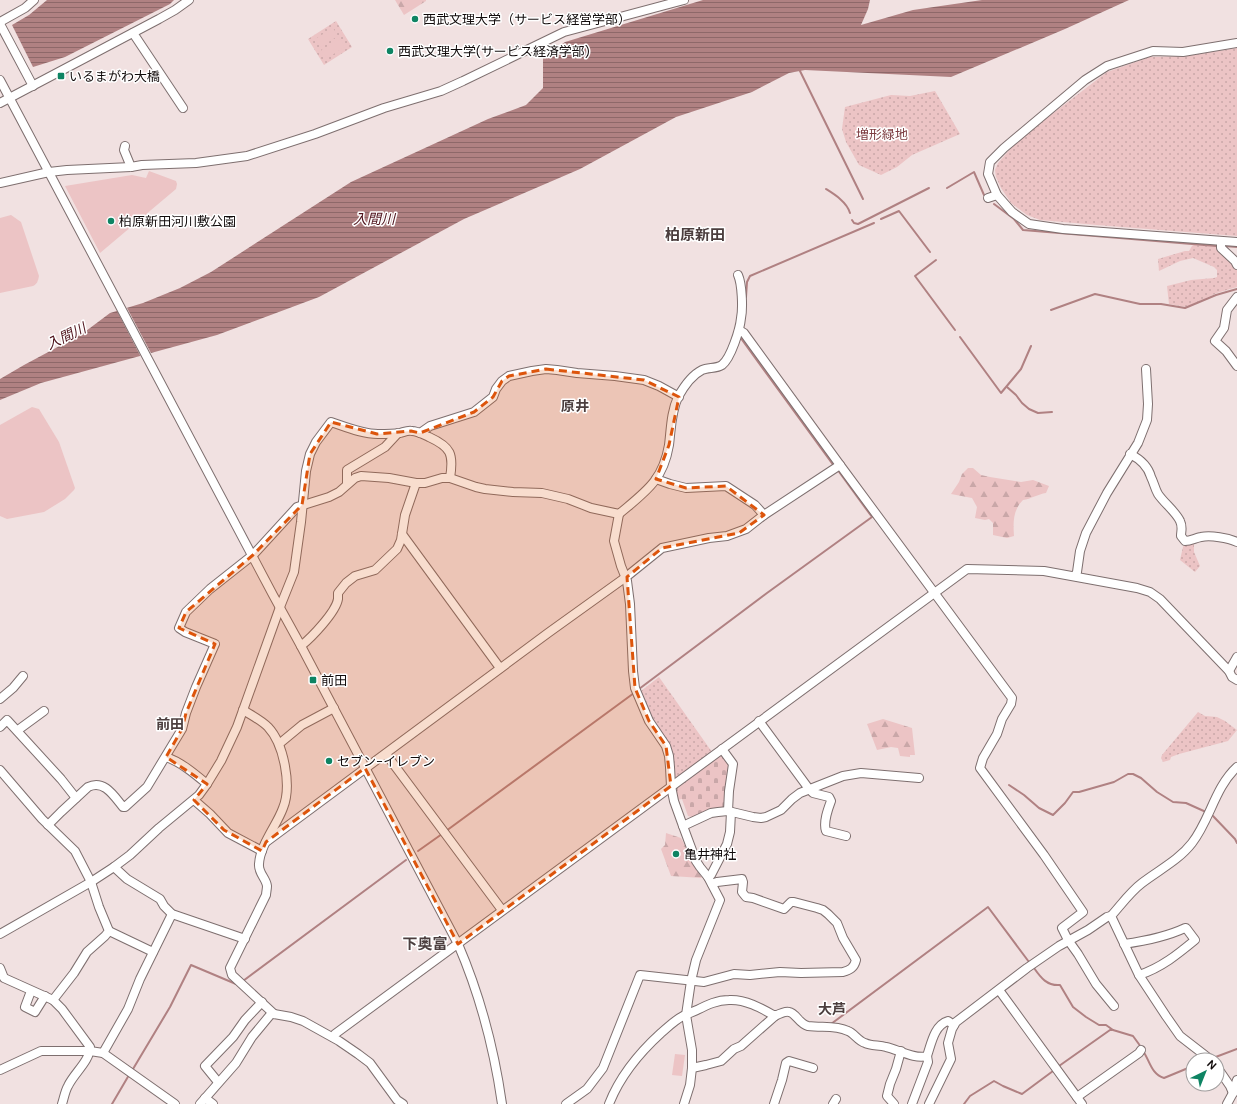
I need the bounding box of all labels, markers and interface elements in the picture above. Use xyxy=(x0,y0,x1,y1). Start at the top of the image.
place label: 西武文理大学（サービス経営学部） xyxy=(423,11,631,28)
marker: 西武文理大学（サービス経営学部） xyxy=(410,14,420,24)
place label: 西武文理大学(サービス経済学部) xyxy=(398,43,590,60)
marker: 西武文理大学(サービス経済学部) xyxy=(385,46,395,56)
place label: いるまがわ大橋 xyxy=(69,68,160,85)
marker: いるまがわ大橋 xyxy=(56,71,66,81)
park label: 増形緑地 xyxy=(856,126,908,143)
water label: 入間川 xyxy=(353,210,397,228)
place label: 柏原新田河川敷公園 xyxy=(119,213,236,230)
marker: 柏原新田河川敷公園 xyxy=(106,216,116,226)
district label: 柏原新田 xyxy=(665,225,725,245)
water label: 入間川 xyxy=(43,318,91,353)
district label: 原井 xyxy=(561,397,589,415)
place label: 前田 xyxy=(321,672,347,689)
marker: 前田 xyxy=(308,675,318,685)
district label: 前田 xyxy=(156,715,184,733)
place label: セブン-イレブン xyxy=(337,753,435,770)
marker: セブン-イレブン xyxy=(324,756,334,766)
place label: 亀井神社 xyxy=(684,846,736,863)
marker: 亀井神社 xyxy=(671,849,681,859)
district label: 下奥富 xyxy=(402,934,448,954)
district label: 大芦 xyxy=(818,1000,846,1018)
north arrow xyxy=(1185,1052,1225,1092)
text: N xyxy=(1204,1057,1220,1073)

